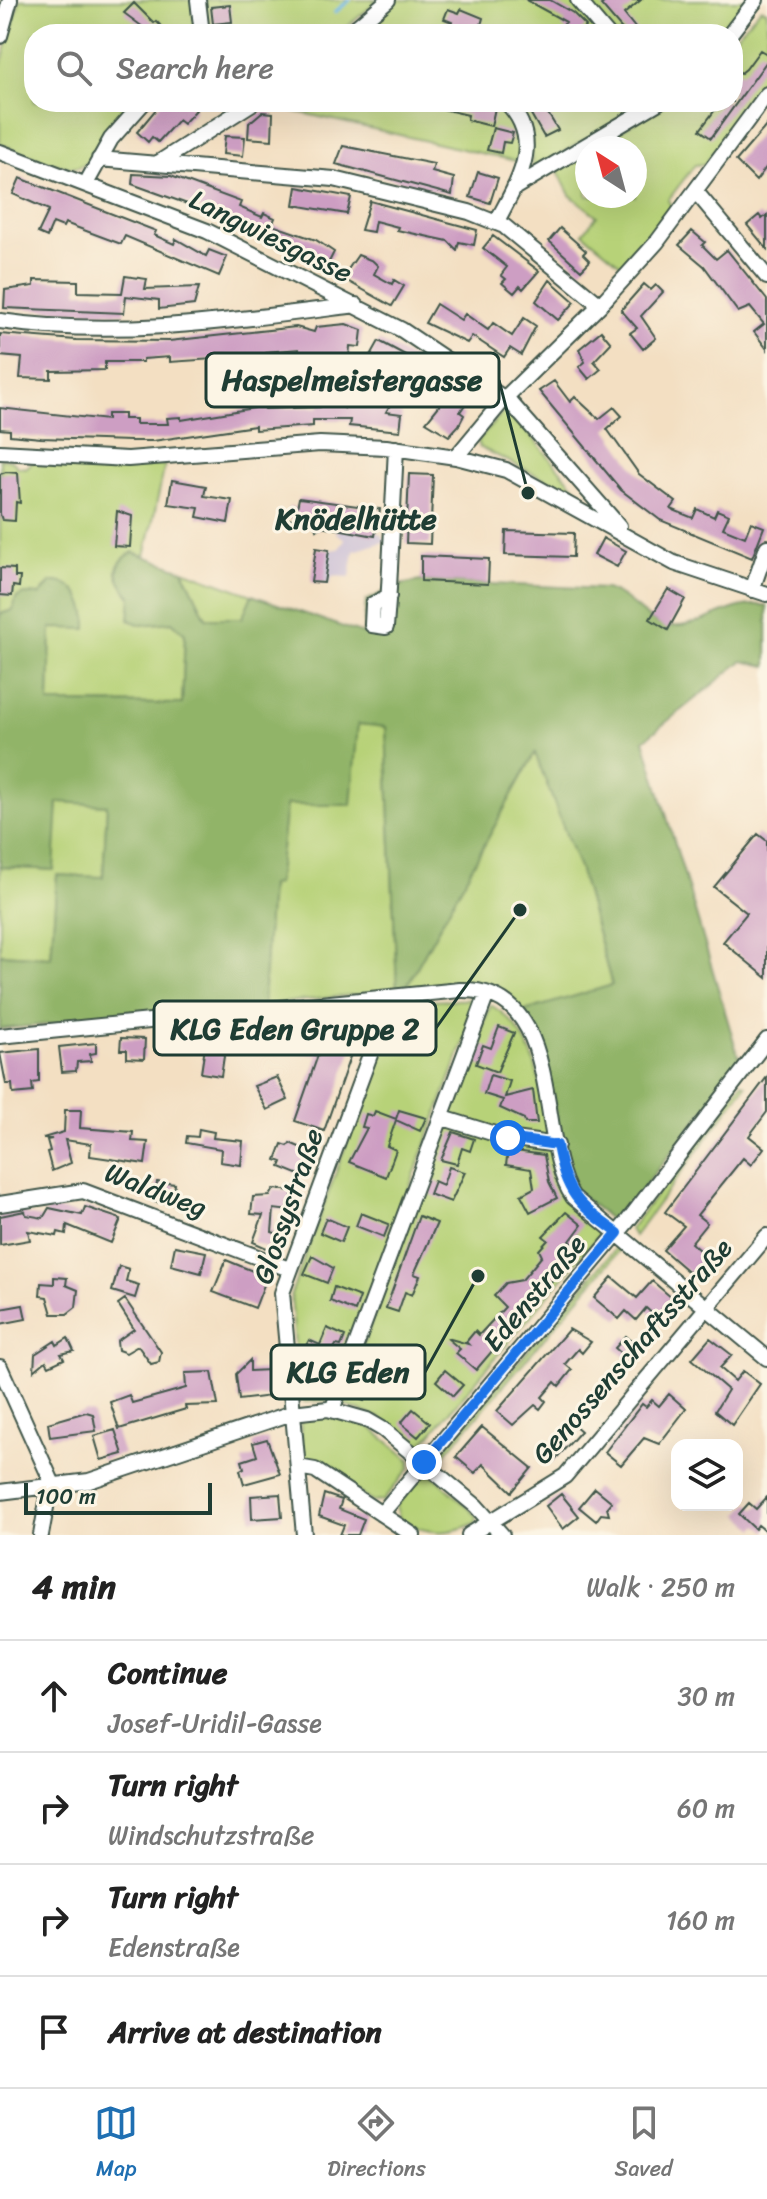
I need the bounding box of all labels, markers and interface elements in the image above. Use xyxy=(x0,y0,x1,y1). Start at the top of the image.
search box xyxy=(24,24,743,112)
text: Search here xyxy=(116,41,274,95)
icon: search xyxy=(52,46,96,90)
north arrow xyxy=(575,136,647,208)
street label: Langwiesgasse xyxy=(181,175,361,297)
callout: Haspelmeistergasse xyxy=(206,353,499,407)
text: Haspelmeistergasse xyxy=(221,353,483,407)
district label: Knödelhütte xyxy=(274,492,437,546)
callout: KLG Eden Gruppe 2 xyxy=(154,1001,436,1055)
text: KLG Eden Gruppe 2 xyxy=(170,1002,420,1056)
route start xyxy=(490,1120,526,1156)
street label: Glossystraße xyxy=(238,1121,338,1291)
street label: Waldweg xyxy=(98,1148,214,1232)
street label: Edenstraße xyxy=(470,1223,598,1363)
street label: Genossenschaftsstraße xyxy=(519,1226,745,1476)
callout: KLG Eden xyxy=(271,1345,425,1399)
text: KLG Eden xyxy=(286,1345,410,1399)
map controls xyxy=(671,1439,743,1511)
button: layers xyxy=(671,1439,743,1511)
route end xyxy=(406,1444,442,1480)
text: 100 m xyxy=(36,1477,96,1516)
scale bar xyxy=(24,1479,212,1515)
text: 4 min xyxy=(32,1557,116,1617)
text: Walk · 250 m xyxy=(586,1564,735,1610)
text: Continue xyxy=(108,1646,227,1700)
text: 30 m xyxy=(678,1673,735,1719)
icon: ahead xyxy=(32,1674,76,1718)
text: Josef-Uridil-Gasse xyxy=(108,1700,322,1746)
text: Turn right xyxy=(108,1758,238,1812)
text: 60 m xyxy=(677,1785,735,1831)
icon: right xyxy=(32,1786,76,1830)
text: Windschutzstraße xyxy=(108,1812,314,1858)
text: Turn right xyxy=(108,1870,238,1924)
text: 160 m xyxy=(666,1897,735,1943)
icon: right xyxy=(32,1898,76,1942)
text: Edenstraße xyxy=(108,1924,240,1970)
text: Arrive at destination xyxy=(108,2005,382,2059)
icon: arrive xyxy=(32,2010,76,2054)
tab: Map xyxy=(94,2101,138,2188)
tab: Directions xyxy=(327,2101,426,2188)
tab: Saved xyxy=(615,2101,673,2188)

